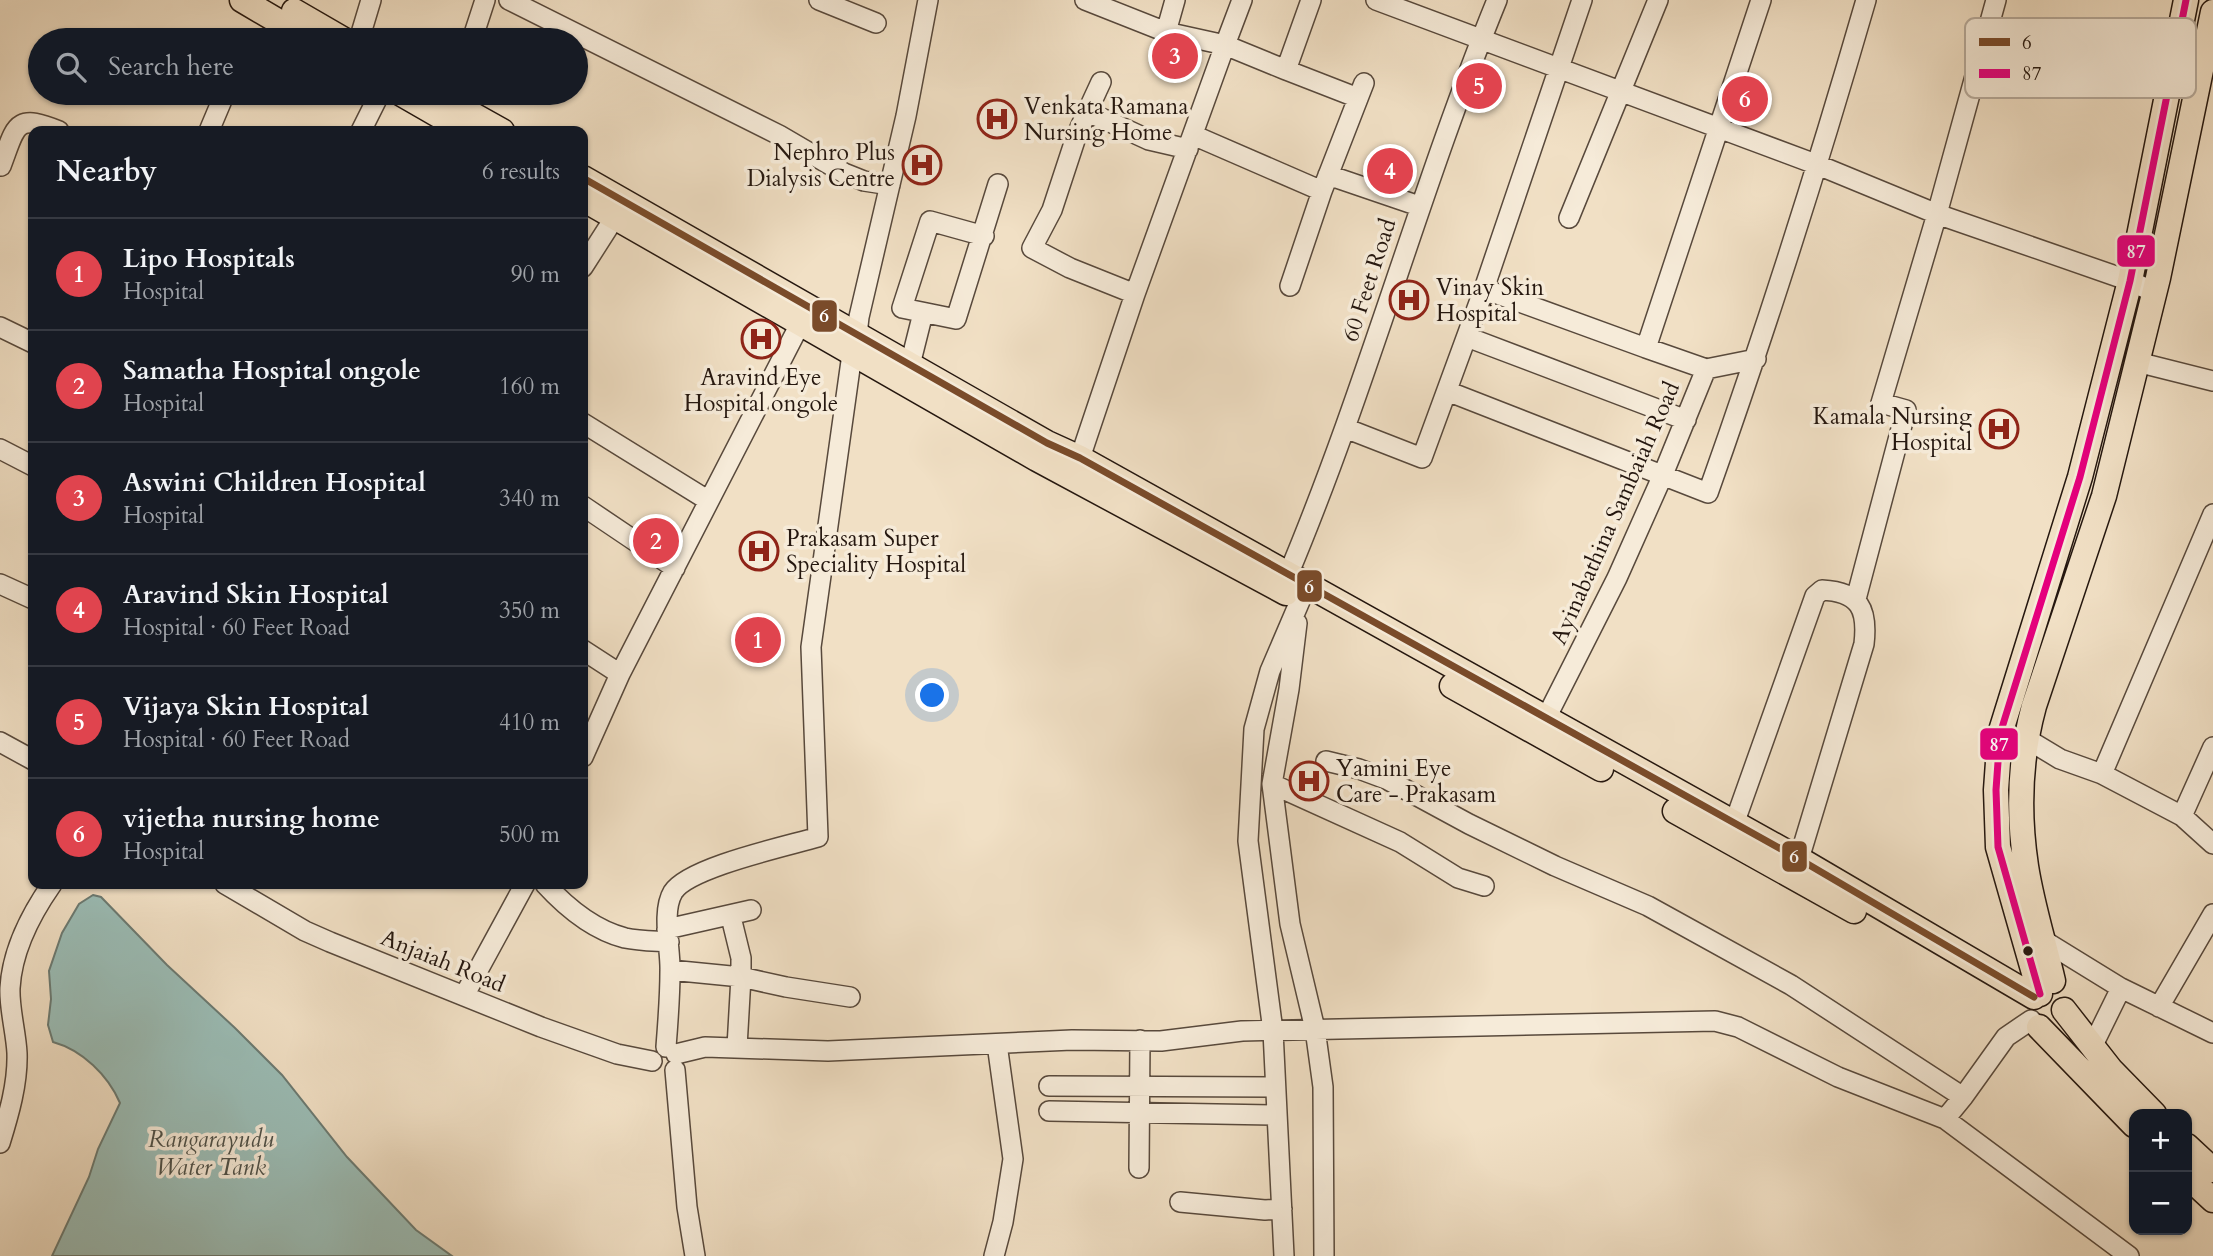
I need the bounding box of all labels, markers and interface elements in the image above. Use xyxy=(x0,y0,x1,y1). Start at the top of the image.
legend xyxy=(1965,18,2196,98)
search box xyxy=(28,28,588,105)
pin: 3 xyxy=(1152,30,1198,82)
text: 6 xyxy=(2022,30,2032,56)
icon: search xyxy=(52,48,90,86)
text: Search here xyxy=(108,49,234,84)
pin: 5 xyxy=(1456,60,1502,112)
text: 87 xyxy=(2022,61,2042,87)
pin: 6 xyxy=(1722,73,1768,125)
place label: Venkata Ramana Nursing Home xyxy=(1024,91,1188,148)
hospital icon: Venkata Ramana Nursing Home xyxy=(976,98,1018,140)
place label: Nephro Plus Dialysis Centre xyxy=(747,137,895,194)
hospital icon: Nephro Plus Dialysis Centre xyxy=(901,144,943,186)
pin: 4 xyxy=(1367,145,1413,197)
text: Nearby xyxy=(56,151,157,192)
text: 6 results xyxy=(482,156,560,187)
street label: 60 Feet Road xyxy=(1335,214,1404,346)
line badge: 87 xyxy=(2116,234,2156,268)
text: 87 xyxy=(2126,239,2146,265)
text: Lipo Hospitals xyxy=(123,241,295,276)
text: 1 xyxy=(73,259,85,290)
text: 90 m xyxy=(511,259,560,290)
place label: Vinay Skin Hospital xyxy=(1436,272,1544,329)
text: Hospital xyxy=(123,276,204,307)
hospital icon: Vinay Skin Hospital xyxy=(1388,279,1430,321)
line badge: 6 xyxy=(811,299,838,333)
text: 6 xyxy=(819,303,829,329)
hospital icon: Aravind Eye Hospital ongole xyxy=(740,318,782,360)
text: Samatha Hospital ongole xyxy=(123,353,421,388)
place label: Aravind Eye Hospital ongole xyxy=(684,362,838,419)
text: 2 xyxy=(73,371,85,402)
text: 160 m xyxy=(499,371,560,402)
street label: Ayinabathina Sambaiah Road xyxy=(1543,376,1687,649)
text: Hospital xyxy=(123,388,204,419)
place label: Kamala Nursing Hospital xyxy=(1813,401,1972,458)
hospital icon: Kamala Nursing Hospital xyxy=(1978,408,2020,450)
text: Aswini Children Hospital xyxy=(123,465,426,500)
text: 3 xyxy=(73,483,85,514)
text: 340 m xyxy=(499,483,560,514)
text: Hospital xyxy=(123,500,204,531)
pin: 2 xyxy=(633,515,679,567)
place label: Prakasam Super Speciality Hospital xyxy=(786,523,966,580)
hospital icon: Prakasam Super Speciality Hospital xyxy=(738,530,780,572)
line badge: 6 xyxy=(1296,569,1323,603)
text: 6 xyxy=(1304,574,1314,600)
text: Aravind Skin Hospital xyxy=(123,577,389,612)
text: 4 xyxy=(73,595,85,626)
text: 350 m xyxy=(499,595,560,626)
text: Hospital · 60 Feet Road xyxy=(123,612,350,643)
pin: 1 xyxy=(735,614,781,666)
your location xyxy=(915,678,949,712)
text: Vijaya Skin Hospital xyxy=(123,689,369,724)
text: 5 xyxy=(73,707,85,738)
text: 410 m xyxy=(499,707,560,738)
text: Hospital · 60 Feet Road xyxy=(123,724,350,755)
line badge: 87 xyxy=(1979,727,2019,761)
text: 87 xyxy=(1989,732,2009,758)
place label: Yamini Eye Care - Prakasam xyxy=(1336,753,1497,810)
hospital icon: Yamini Eye Care - Prakasam xyxy=(1288,760,1330,802)
text: vijetha nursing home xyxy=(123,801,380,836)
text: 6 xyxy=(73,819,85,850)
text: 500 m xyxy=(499,819,560,850)
text: Hospital xyxy=(123,836,204,867)
line badge: 6 xyxy=(1781,840,1808,873)
text: 6 xyxy=(1789,844,1799,870)
street label: Anjaiah Road xyxy=(376,922,511,1000)
unlabelled marker xyxy=(2021,944,2035,958)
map controls xyxy=(2129,1109,2192,1235)
button: + xyxy=(2129,1109,2192,1172)
water label: Rangarayudu Water Tank xyxy=(148,1123,274,1184)
button: − xyxy=(2129,1172,2192,1235)

